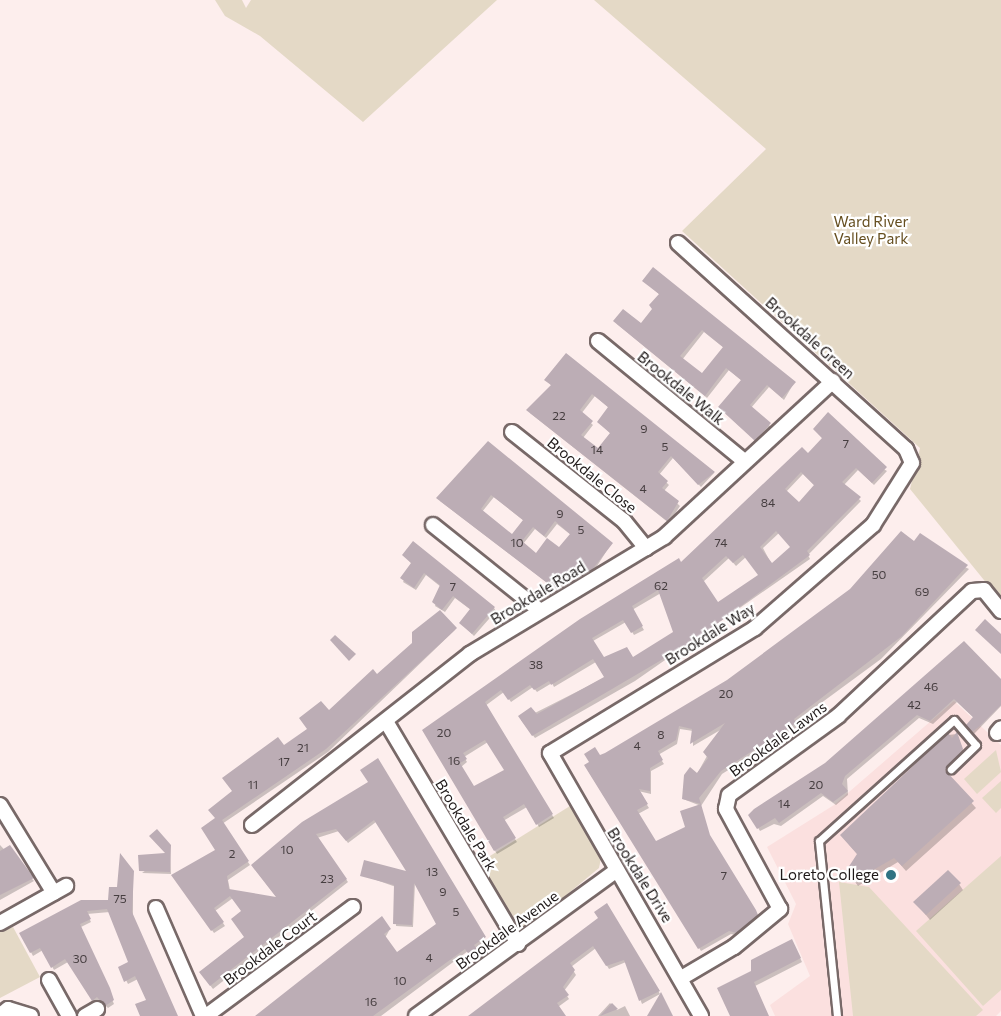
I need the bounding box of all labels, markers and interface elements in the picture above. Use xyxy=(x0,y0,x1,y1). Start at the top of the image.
park label: Ward River Valley Park xyxy=(834,212,908,247)
street label: Brookdale Green xyxy=(762,293,858,383)
street label: Brookdale Walk xyxy=(634,347,728,429)
house number: 22 xyxy=(552,409,566,423)
house number: 9 xyxy=(640,422,648,436)
street label: Brookdale Close xyxy=(544,433,640,517)
house number: 7 xyxy=(843,437,849,451)
house number: 5 xyxy=(662,440,668,454)
house number: 14 xyxy=(591,443,603,457)
house number: 4 xyxy=(639,482,647,496)
house number: 84 xyxy=(761,496,775,510)
house number: 9 xyxy=(556,507,564,521)
house number: 5 xyxy=(578,523,584,537)
house number: 10 xyxy=(511,536,523,550)
house number: 74 xyxy=(715,536,727,550)
street label: Brookdale Road xyxy=(487,558,589,628)
house number: 50 xyxy=(872,568,886,582)
house number: 62 xyxy=(654,579,668,593)
house number: 7 xyxy=(450,580,456,594)
house number: 69 xyxy=(915,585,929,599)
street label: Brookdale Way xyxy=(662,599,758,669)
house number: 38 xyxy=(529,658,543,672)
house number: 46 xyxy=(924,680,938,694)
house number: 20 xyxy=(719,687,733,701)
street label: Brookdale Lawns xyxy=(726,698,830,780)
house number: 42 xyxy=(907,698,921,712)
house number: 20 xyxy=(437,726,451,740)
house number: 8 xyxy=(657,728,665,742)
house number: 4 xyxy=(633,739,641,753)
house number: 21 xyxy=(297,741,309,755)
house number: 16 xyxy=(448,754,460,768)
house number: 17 xyxy=(278,755,290,769)
street label: Brookdale Park xyxy=(432,776,500,874)
house number: 11 xyxy=(248,778,258,792)
house number: 20 xyxy=(809,778,823,792)
house number: 14 xyxy=(778,797,790,811)
street label: Brookdale Drive xyxy=(604,824,676,926)
house number: 10 xyxy=(281,843,293,857)
house number: 2 xyxy=(229,847,235,861)
house number: 13 xyxy=(426,865,438,879)
place label: Loreto College xyxy=(779,866,879,884)
marker: Loreto College xyxy=(884,868,898,882)
house number: 7 xyxy=(721,869,727,883)
house number: 23 xyxy=(320,872,334,886)
house number: 9 xyxy=(439,885,447,899)
street label: Brookdale Avenue xyxy=(452,887,562,973)
house number: 75 xyxy=(113,892,127,906)
house number: 5 xyxy=(453,905,459,919)
street label: Brookdale Court xyxy=(220,907,320,989)
house number: 4 xyxy=(425,951,433,965)
house number: 30 xyxy=(73,952,87,966)
house number: 10 xyxy=(394,974,406,988)
house number: 16 xyxy=(365,995,377,1009)

